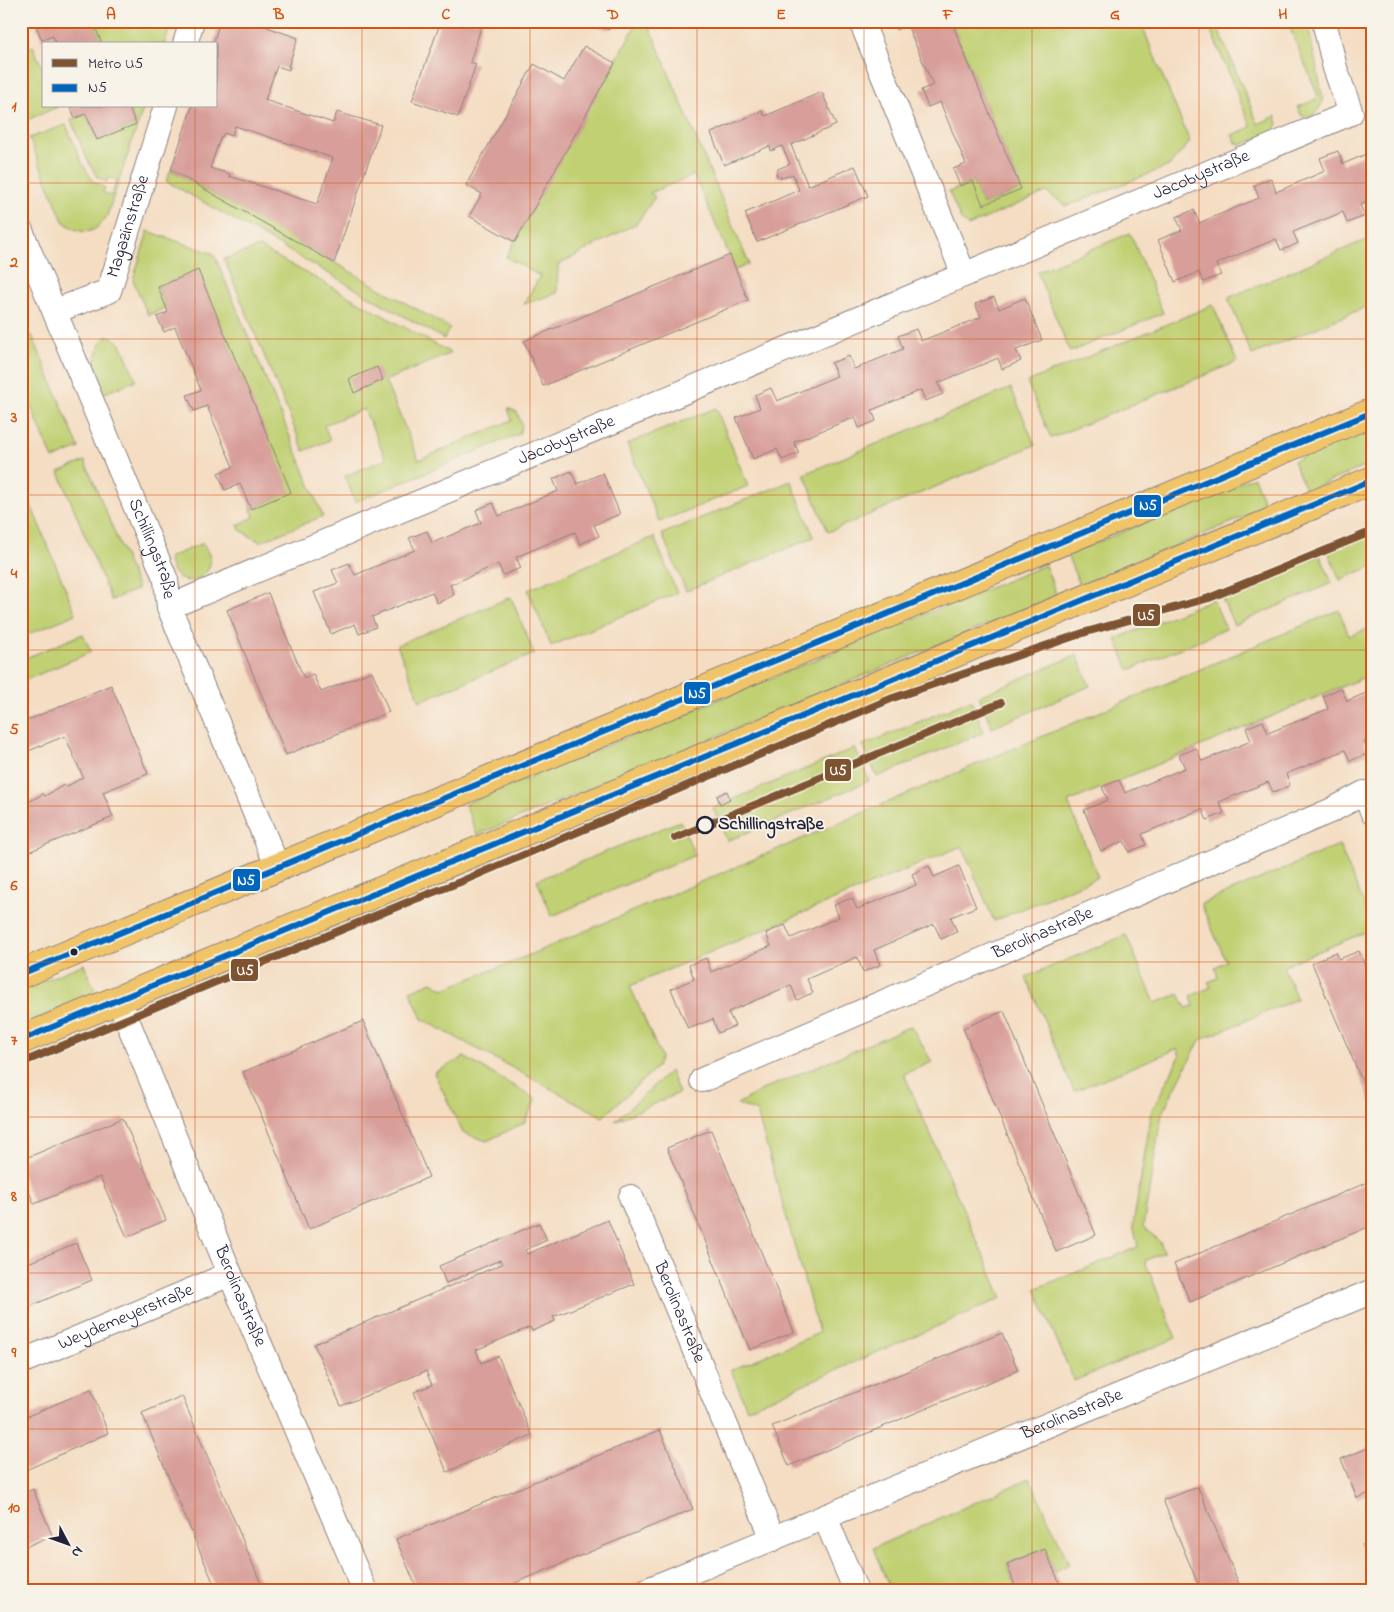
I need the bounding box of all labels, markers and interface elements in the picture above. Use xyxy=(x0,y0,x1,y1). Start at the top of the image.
text: A xyxy=(106,3,116,27)
text: B xyxy=(273,3,285,27)
text: C xyxy=(442,3,451,27)
text: D xyxy=(606,3,619,27)
text: E xyxy=(776,3,786,27)
text: F xyxy=(942,3,954,27)
text: G xyxy=(1110,3,1120,27)
text: H xyxy=(1278,3,1288,27)
legend xyxy=(42,42,218,108)
text: Metro U5 xyxy=(88,53,144,75)
text: N5 xyxy=(88,77,107,99)
text: 1 xyxy=(11,95,17,119)
street label: Jacobystraße xyxy=(1149,143,1255,207)
street label: Magazinstraße xyxy=(101,171,157,281)
text: 2 xyxy=(9,251,18,275)
text: 3 xyxy=(10,406,18,430)
street label: Jacobystraße xyxy=(514,409,620,473)
line badge: N5 xyxy=(1133,494,1162,518)
street label: Schillingstraße xyxy=(121,495,181,601)
text: N5 xyxy=(1139,496,1157,517)
text: 4 xyxy=(10,562,18,586)
line badge: U5 xyxy=(1132,603,1161,627)
text: U5 xyxy=(1138,606,1154,627)
line badge: N5 xyxy=(683,681,711,705)
text: N5 xyxy=(688,684,706,705)
text: 5 xyxy=(9,718,19,742)
line badge: U5 xyxy=(824,758,852,782)
text: U5 xyxy=(830,761,846,782)
place label: Schillingstraße xyxy=(718,812,825,839)
marker: Schillingstraße xyxy=(696,816,714,834)
line badge: N5 xyxy=(232,868,261,892)
text: N5 xyxy=(237,871,255,892)
text: 6 xyxy=(9,874,18,898)
street label: Berolinastraße xyxy=(988,900,1098,967)
unlabelled marker xyxy=(69,947,79,957)
line badge: U5 xyxy=(230,958,259,982)
text: U5 xyxy=(237,961,253,982)
text: 7 xyxy=(11,1029,18,1053)
text: 8 xyxy=(10,1185,17,1209)
street label: Berolinastraße xyxy=(207,1241,273,1352)
street label: Berolinastraße xyxy=(646,1257,712,1368)
street label: Weydemeyerstraße xyxy=(54,1277,199,1358)
text: 9 xyxy=(11,1341,17,1365)
street label: Berolinastraße xyxy=(1017,1382,1128,1448)
text: 10 xyxy=(8,1496,20,1520)
north arrow xyxy=(42,1520,92,1570)
text: N xyxy=(66,1541,88,1562)

